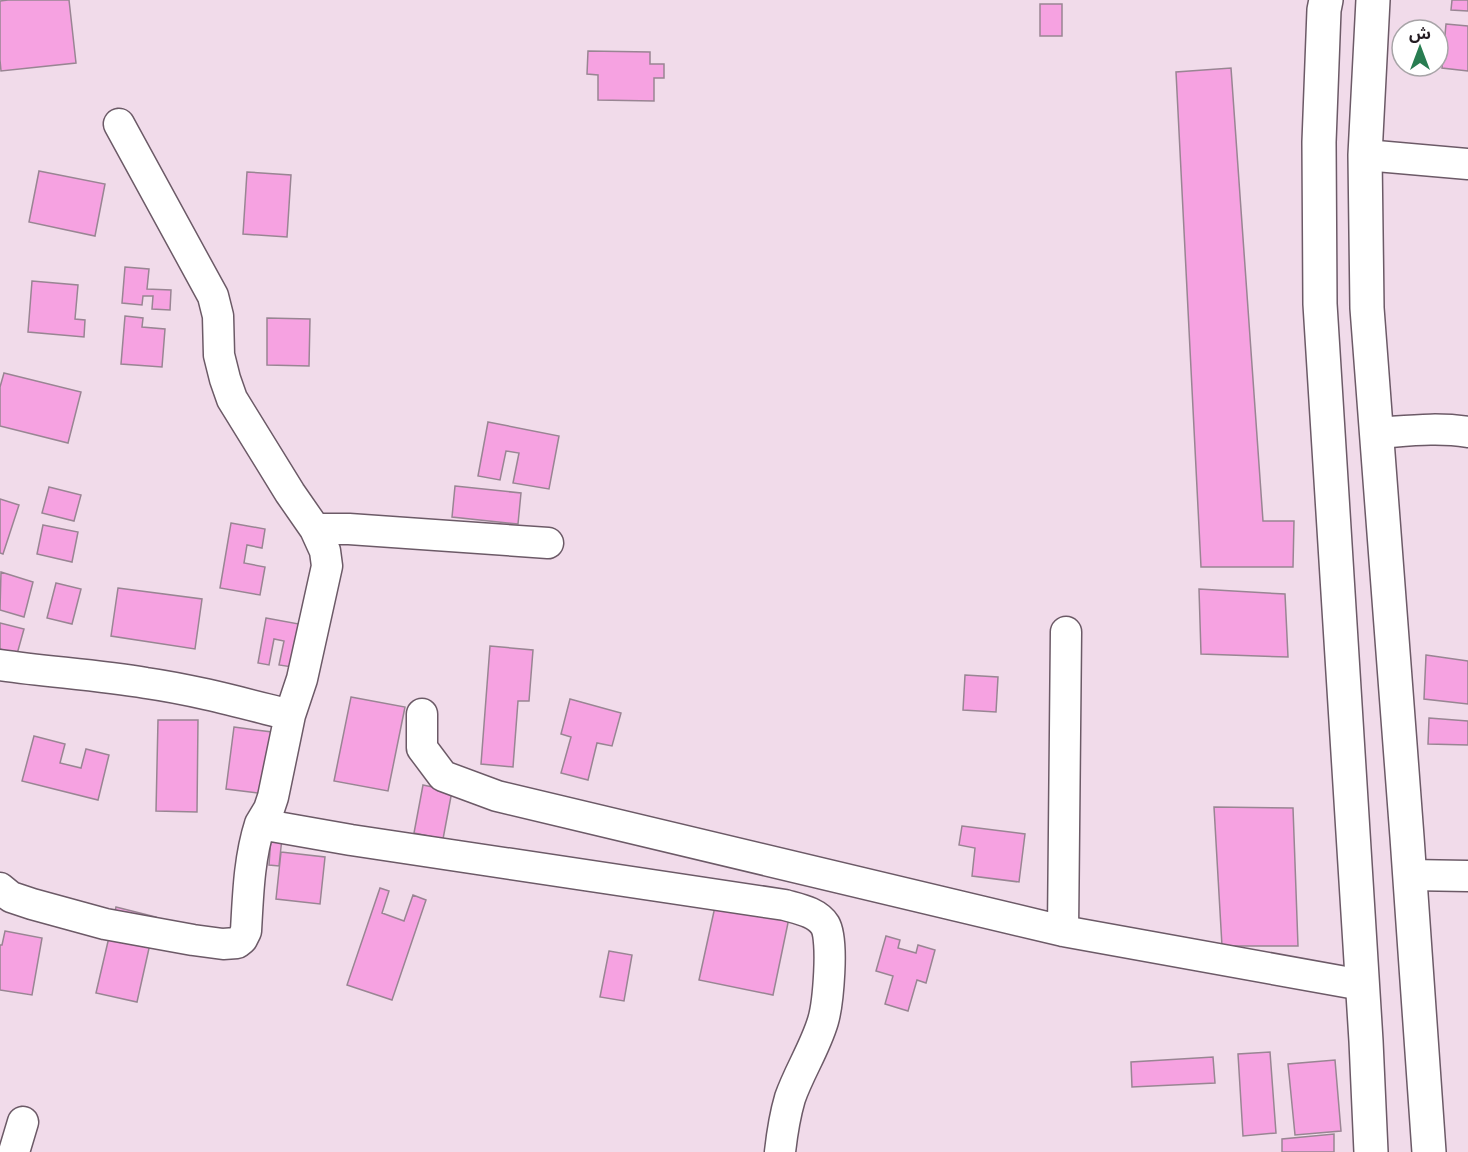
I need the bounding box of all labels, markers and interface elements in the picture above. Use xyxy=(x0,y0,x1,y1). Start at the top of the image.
north arrow xyxy=(1390,18,1450,78)
text: ش xyxy=(1409,22,1431,44)

